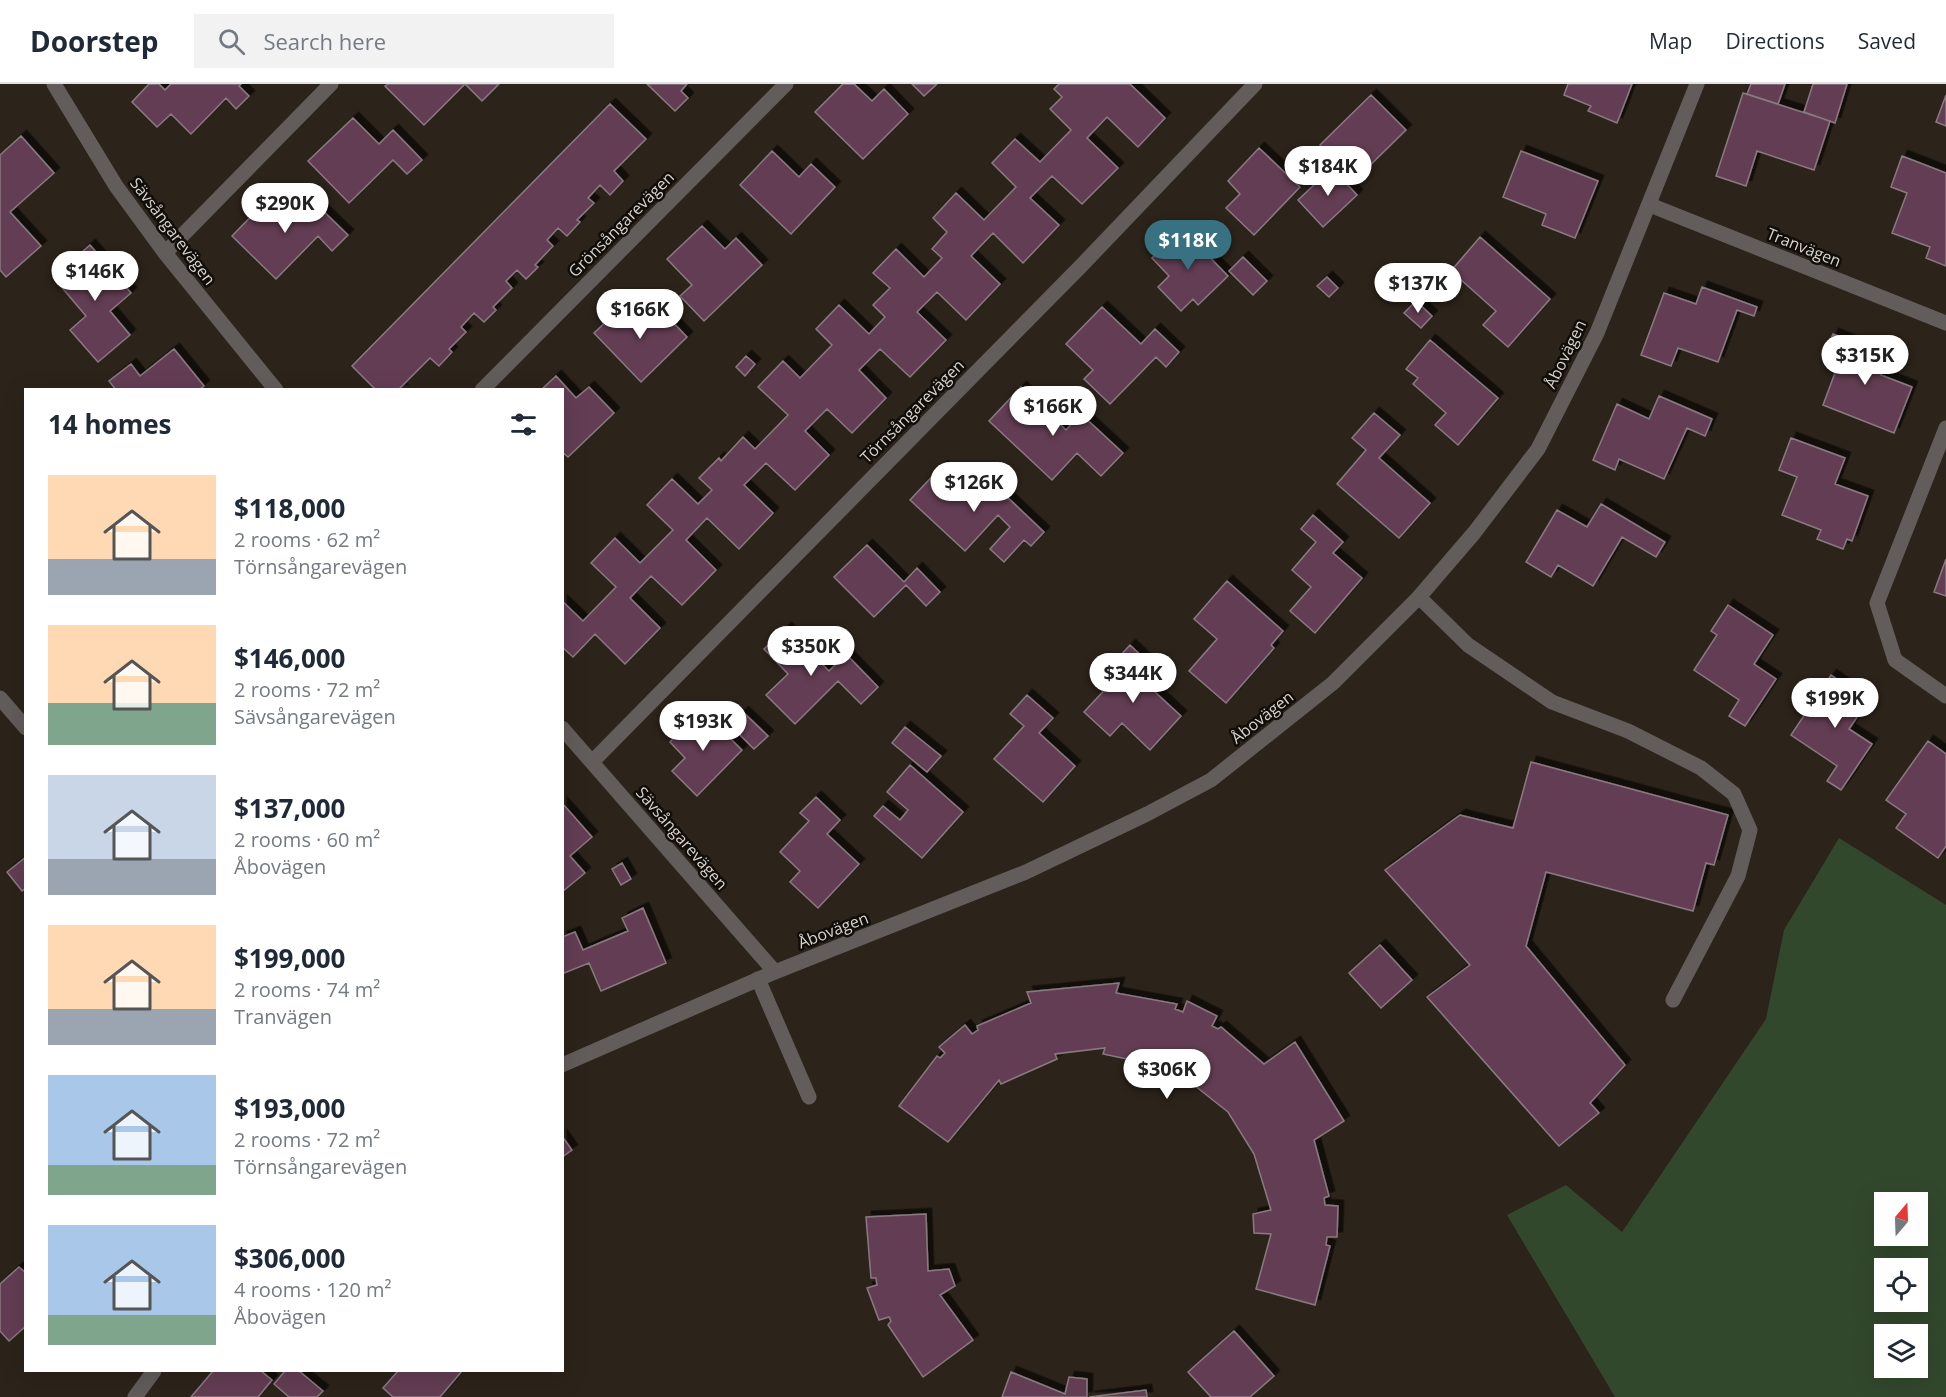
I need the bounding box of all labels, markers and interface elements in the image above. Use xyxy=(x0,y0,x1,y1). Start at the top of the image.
search box xyxy=(194,14,614,68)
text: Doorstep xyxy=(30,22,158,60)
icon: search xyxy=(215,25,248,58)
text: Search here xyxy=(263,26,386,56)
text: Map xyxy=(1649,27,1692,55)
text: Directions xyxy=(1725,27,1825,55)
text: Saved xyxy=(1858,27,1916,55)
pin: $184K xyxy=(1286,146,1370,197)
text: $184K xyxy=(1298,152,1358,179)
street label: Grönsångarevägen xyxy=(563,166,679,282)
street label: Sävsångarevägen xyxy=(125,173,221,289)
pin: $290K xyxy=(243,183,327,234)
text: $290K xyxy=(255,189,315,216)
pin: $118K xyxy=(1146,220,1230,271)
street label: Tranvägen xyxy=(1764,222,1844,272)
text: $118K xyxy=(1158,226,1218,253)
pin: $146K xyxy=(53,251,137,302)
text: $146K xyxy=(65,257,125,284)
pin: $137K xyxy=(1376,263,1460,314)
text: $137K xyxy=(1388,269,1448,296)
pin: $166K xyxy=(598,289,682,340)
text: $166K xyxy=(610,295,670,322)
street label: Åbovägen xyxy=(1539,316,1591,392)
pin: $315K xyxy=(1823,335,1907,386)
text: $315K xyxy=(1835,341,1895,368)
street label: Törnsångarevägen xyxy=(855,354,969,468)
pin: $166K xyxy=(1011,386,1095,437)
text: $166K xyxy=(1023,392,1083,419)
text: 14 homes xyxy=(48,406,172,442)
icon: filters xyxy=(507,408,540,441)
pin: $126K xyxy=(932,462,1016,513)
text: $126K xyxy=(944,468,1004,495)
text: $118,000 xyxy=(234,490,345,526)
icon: home xyxy=(96,499,168,571)
text: 2 rooms · 62 m² xyxy=(234,526,380,553)
text: Törnsångarevägen xyxy=(234,553,407,580)
pin: $350K xyxy=(769,626,853,677)
text: $350K xyxy=(781,632,841,659)
text: $146,000 xyxy=(234,640,345,676)
icon: home xyxy=(96,649,168,721)
pin: $344K xyxy=(1091,653,1175,704)
text: $344K xyxy=(1103,659,1163,686)
text: 2 rooms · 72 m² xyxy=(234,676,380,703)
pin: $199K xyxy=(1793,678,1877,729)
text: $199K xyxy=(1805,684,1865,711)
street label: Åbovägen xyxy=(1226,686,1298,748)
pin: $193K xyxy=(661,701,745,752)
text: Sävsångarevägen xyxy=(234,703,396,730)
text: $193K xyxy=(673,707,733,734)
street label: Sävsångarevägen xyxy=(631,782,733,894)
text: $137,000 xyxy=(234,790,345,826)
icon: home xyxy=(96,799,168,871)
text: 2 rooms · 60 m² xyxy=(234,826,380,853)
text: Åbovägen xyxy=(234,853,326,880)
street label: Åbovägen xyxy=(795,906,871,954)
text: $199,000 xyxy=(234,940,345,976)
icon: home xyxy=(96,949,168,1021)
text: 2 rooms · 74 m² xyxy=(234,976,380,1003)
text: Tranvägen xyxy=(234,1003,332,1030)
pin: $306K xyxy=(1125,1049,1209,1100)
text: $306K xyxy=(1137,1055,1197,1082)
text: $193,000 xyxy=(234,1090,345,1126)
icon: home xyxy=(96,1099,168,1171)
text: 2 rooms · 72 m² xyxy=(234,1126,380,1153)
text: Törnsångarevägen xyxy=(234,1153,407,1180)
north arrow xyxy=(1874,1192,1928,1246)
map controls xyxy=(1874,1192,1928,1378)
text: $306,000 xyxy=(234,1240,345,1276)
icon: home xyxy=(96,1249,168,1321)
button: locate xyxy=(1874,1258,1928,1312)
text: 4 rooms · 120 m² xyxy=(234,1276,392,1303)
text: Åbovägen xyxy=(234,1303,326,1330)
button: layers xyxy=(1874,1324,1928,1378)

